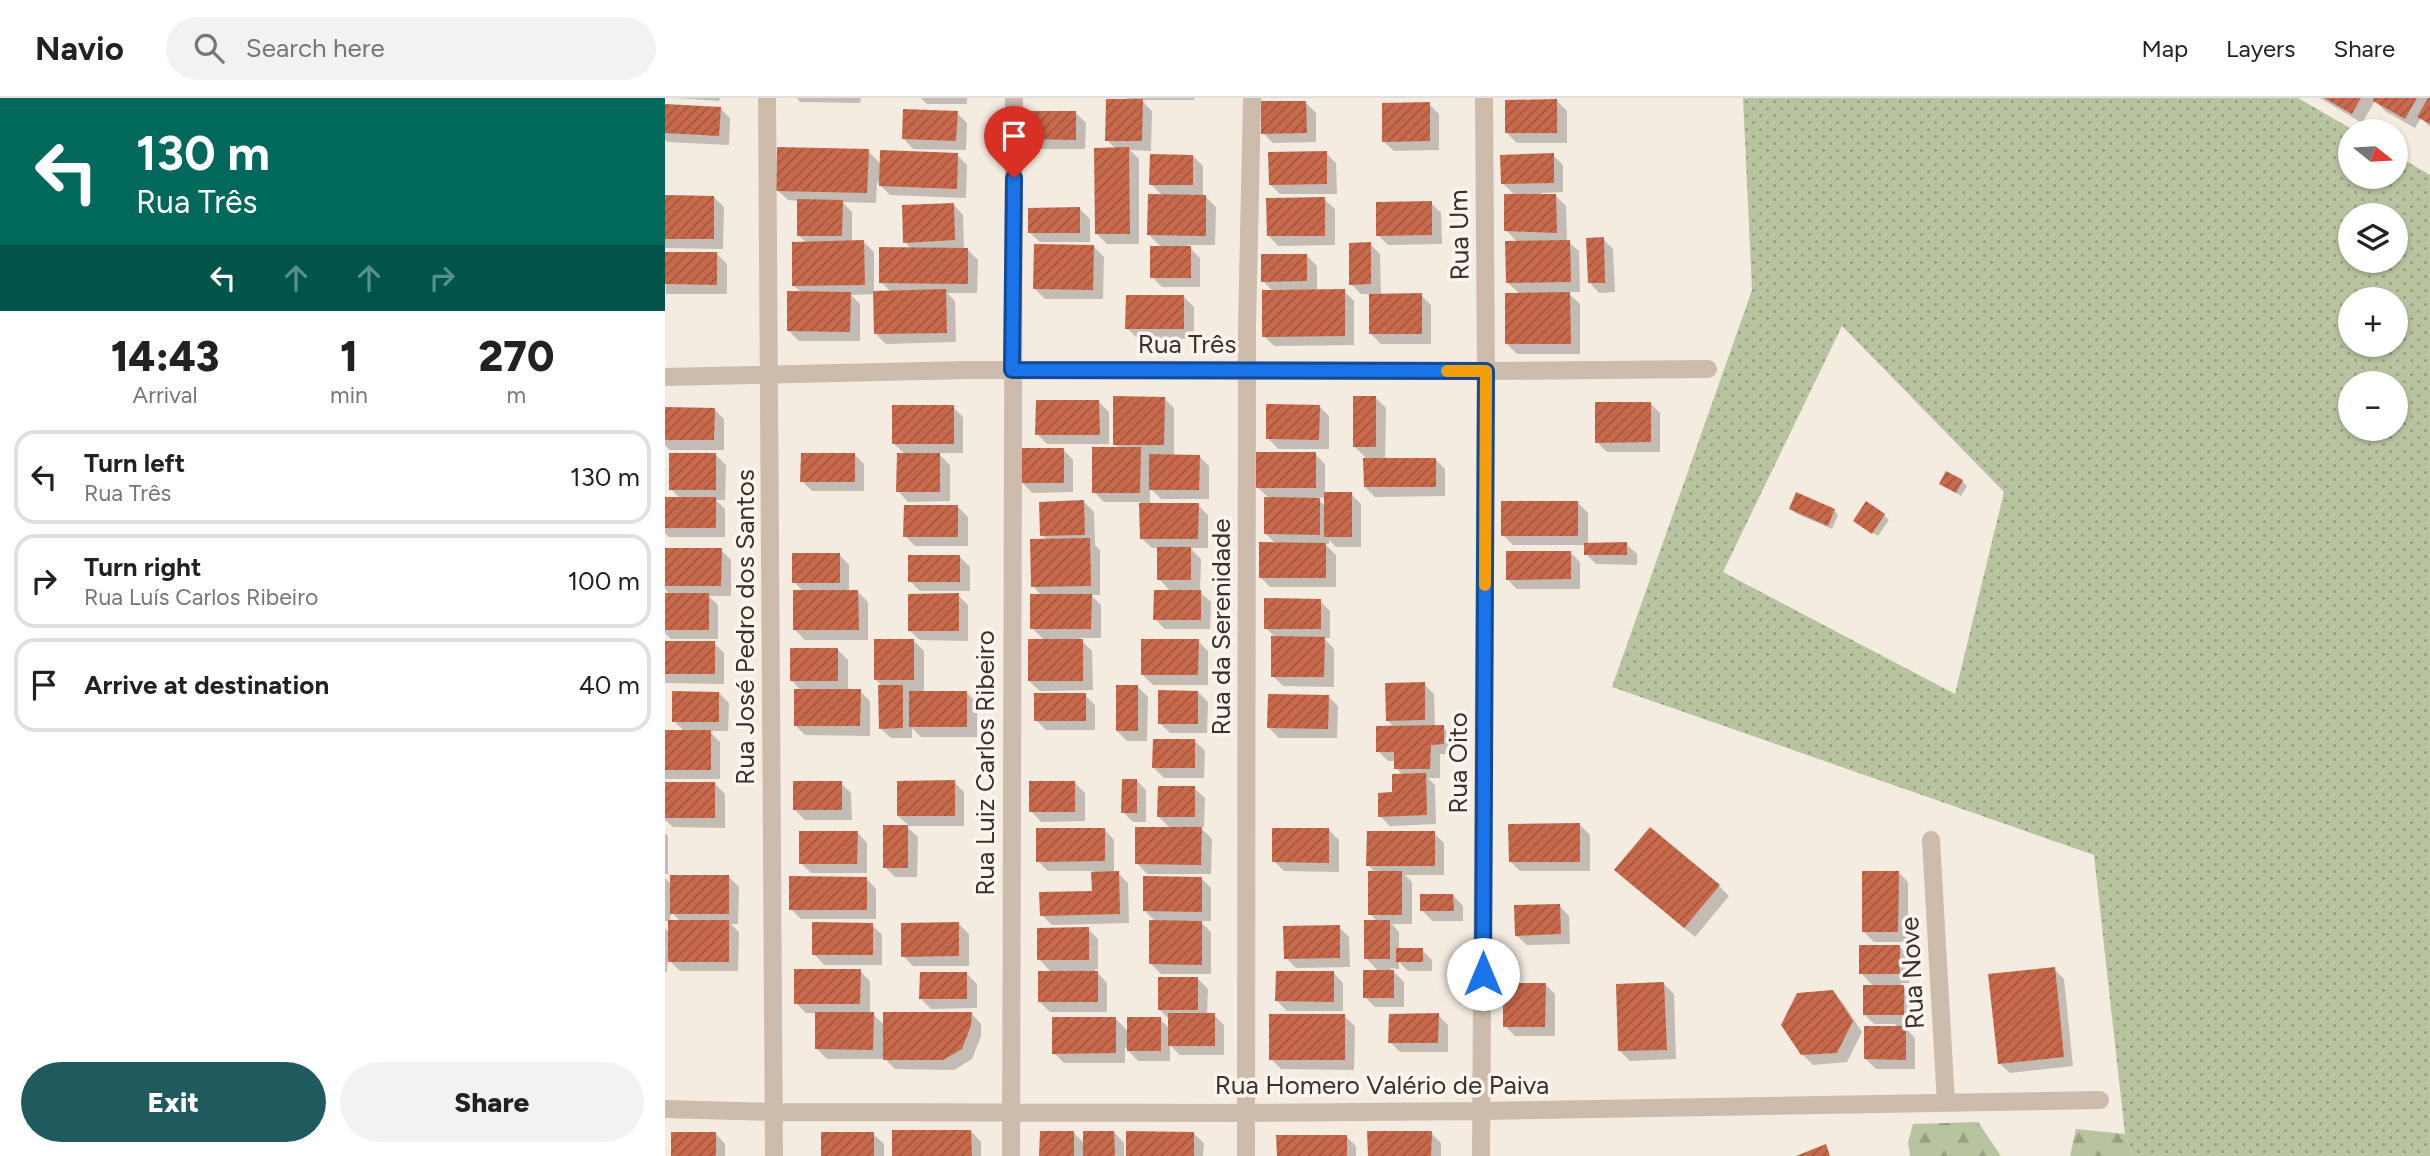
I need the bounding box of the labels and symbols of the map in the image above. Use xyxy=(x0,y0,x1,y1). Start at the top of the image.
pin xyxy=(984,106,1044,178)
north arrow xyxy=(2338,119,2408,189)
street label: Rua Um xyxy=(1442,189,1476,281)
street label: Rua Três xyxy=(1138,328,1236,360)
street label: Rua José Pedro dos Santos xyxy=(729,469,761,785)
street label: Rua da Serenidade xyxy=(1205,519,1237,736)
street label: Rua Luiz Carlos Ribeiro xyxy=(969,630,1001,896)
street label: Rua Oito xyxy=(1442,712,1474,814)
street label: Rua Nove xyxy=(1893,916,1931,1030)
position arrow xyxy=(1446,937,1520,1011)
street label: Rua Homero Valério de Paiva xyxy=(1215,1069,1549,1101)

